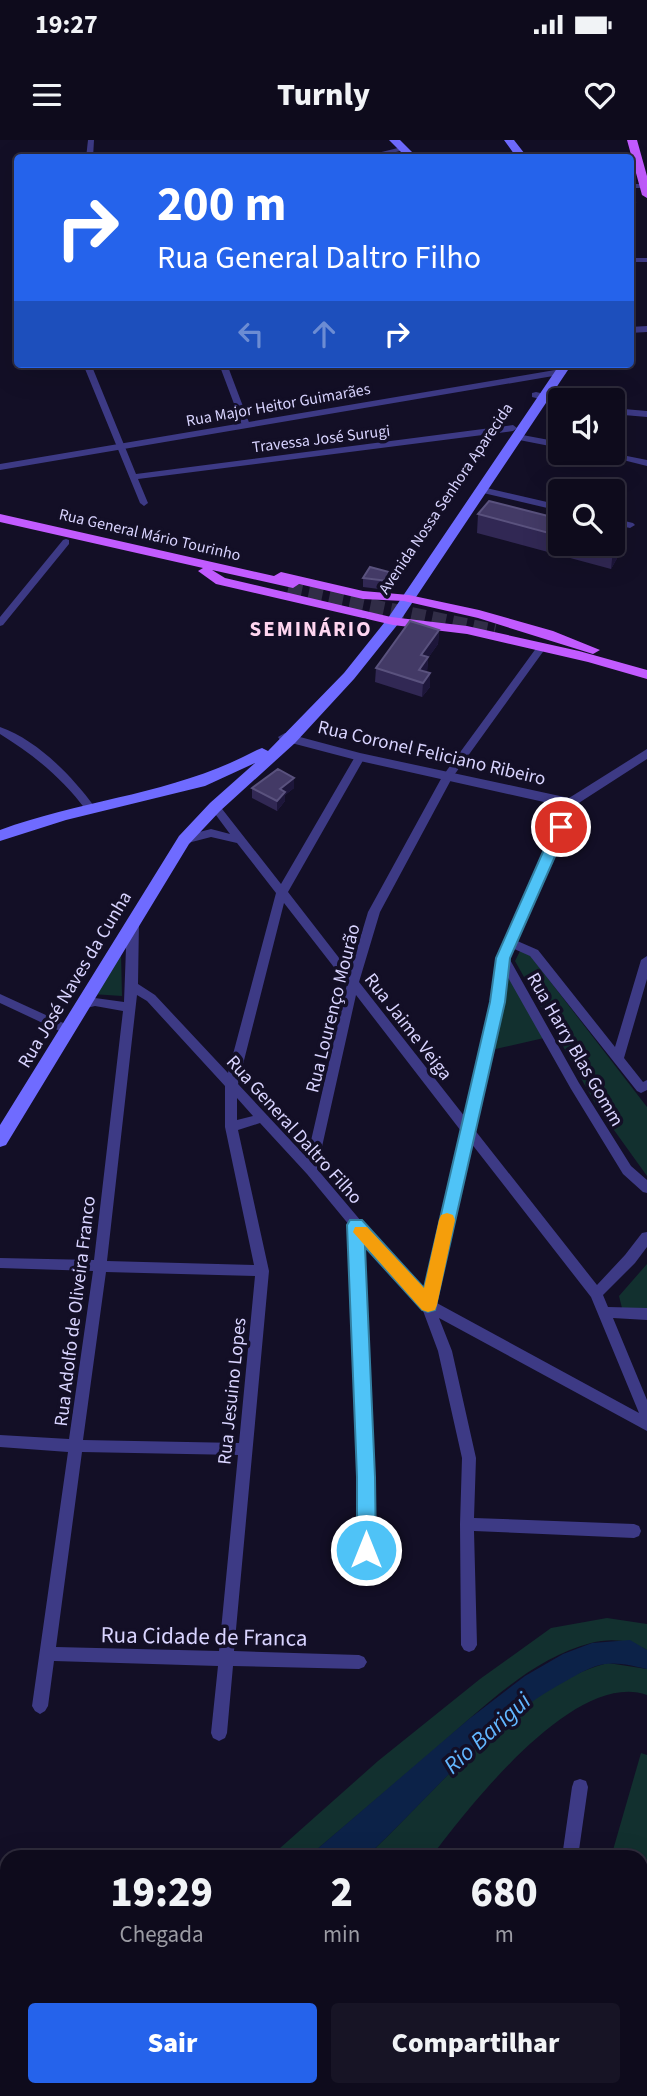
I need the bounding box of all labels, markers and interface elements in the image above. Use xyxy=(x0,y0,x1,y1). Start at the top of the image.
text: 19:27 xyxy=(35,6,98,43)
text: Turnly xyxy=(277,72,370,118)
icon: menu xyxy=(28,76,66,114)
icon: heart xyxy=(581,76,619,114)
text: 200 m xyxy=(157,170,286,240)
icon: right xyxy=(42,182,133,273)
text: Rua General Daltro Filho xyxy=(157,235,481,281)
icon: left xyxy=(232,315,270,353)
icon: ahead xyxy=(305,315,343,353)
icon: right xyxy=(378,315,416,353)
street label: Rua Major Heitor Guimarães xyxy=(184,378,372,432)
map controls xyxy=(548,388,625,556)
button: sound xyxy=(548,388,625,465)
street label: Avenida Nossa Senhora Aparecida xyxy=(373,399,518,599)
street label: Travessa José Surugi xyxy=(251,420,391,458)
button: search xyxy=(548,479,625,556)
street label: Rua General Mário Tourinho xyxy=(57,503,243,567)
district label: SEMINÁRIO xyxy=(249,614,373,644)
street label: Rua Coronel Feliciano Ribeiro xyxy=(315,714,548,793)
pin xyxy=(531,797,591,857)
icon: arrive xyxy=(542,808,580,846)
street label: Rua José Naves da Cunha xyxy=(12,886,139,1073)
street label: Rua Lourenço Mourão xyxy=(299,921,368,1096)
street label: Rua Jaime Veiga xyxy=(357,968,458,1086)
street label: Rua Harry Blas Gomm xyxy=(520,968,630,1132)
street label: Rua General Daltro Filho xyxy=(219,1049,368,1211)
street label: Rua Adolfo de Oliveira Franco xyxy=(48,1194,103,1428)
street label: Rua Jesuino Lopes xyxy=(211,1316,254,1466)
position arrow xyxy=(329,1513,403,1587)
street label: Rua Cidade de Franca xyxy=(100,1618,308,1655)
water label: Rio Barigui xyxy=(436,1684,539,1782)
text: 19:29 xyxy=(110,1863,213,1923)
text: 2 xyxy=(330,1863,353,1923)
text: 680 xyxy=(471,1863,538,1923)
text: Chegada xyxy=(120,1918,204,1951)
text: min xyxy=(323,1918,360,1951)
text: m xyxy=(495,1918,514,1951)
button: Sair xyxy=(28,2003,317,2083)
button: Compartilhar xyxy=(331,2003,620,2083)

